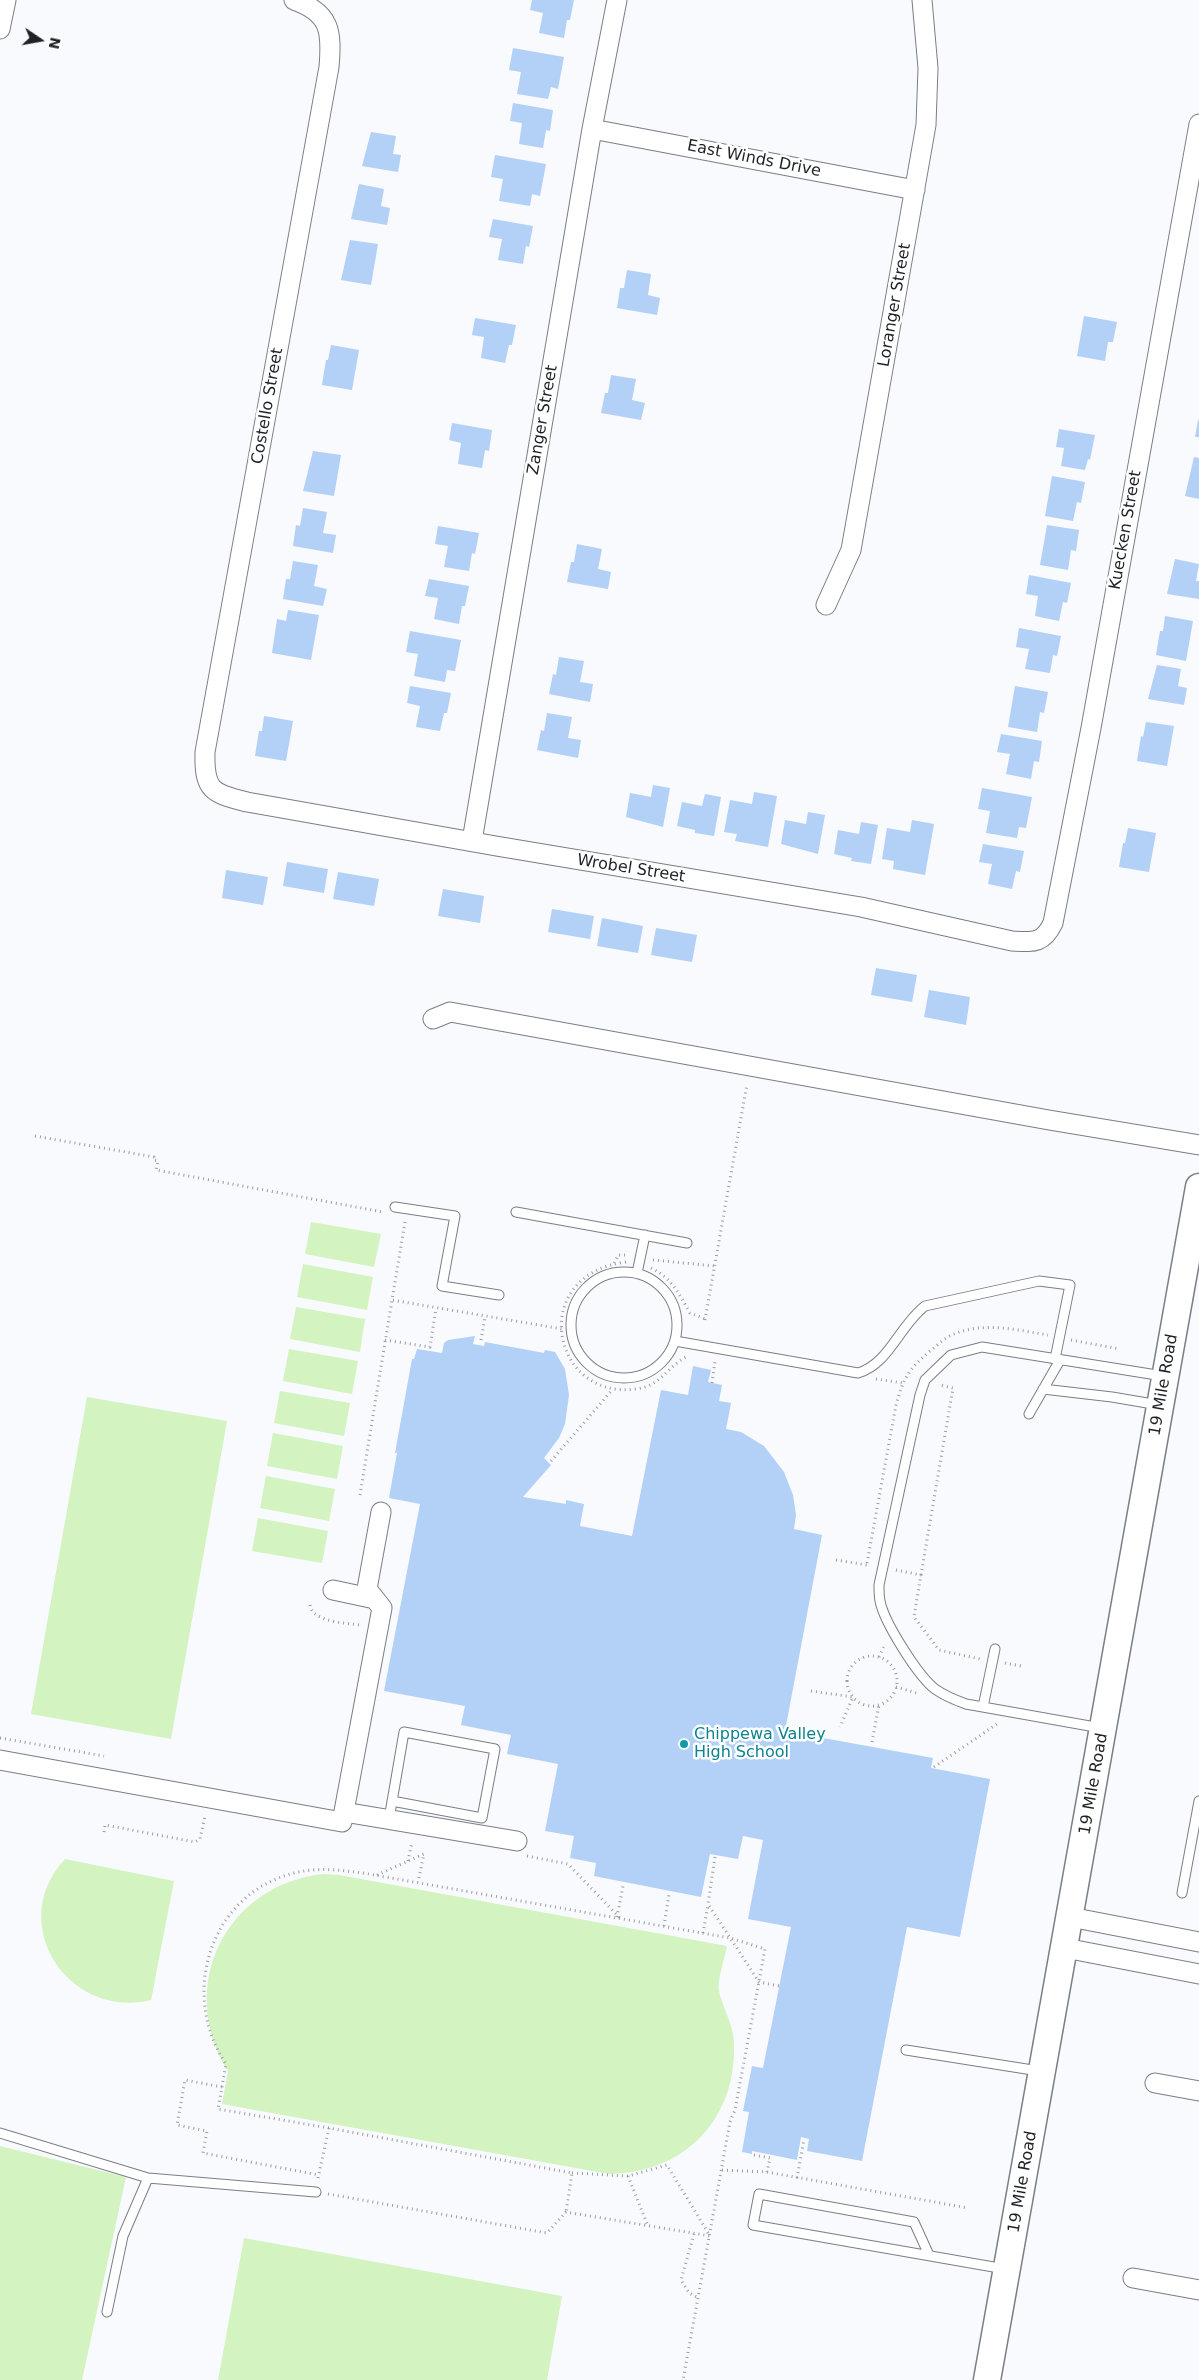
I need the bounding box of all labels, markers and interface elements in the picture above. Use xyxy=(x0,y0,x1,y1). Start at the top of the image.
north arrow xyxy=(15,15,65,65)
text: N xyxy=(46,36,64,51)
street label: East Winds Drive xyxy=(685,137,823,181)
street label: Loranger Street xyxy=(875,242,915,368)
street label: Costello Street xyxy=(248,346,288,466)
street label: Zanger Street xyxy=(524,364,562,476)
street label: Kuecken Street xyxy=(1106,469,1146,591)
street label: Wrobel Street xyxy=(576,851,686,887)
street label: 19 Mile Road xyxy=(1146,1333,1182,1437)
place label: Chippewa Valley High School xyxy=(694,1725,826,1763)
street label: 19 Mile Road xyxy=(1076,1732,1112,1836)
marker: Chippewa Valley High School xyxy=(678,1738,690,1750)
street label: 19 Mile Road xyxy=(1005,2130,1041,2234)

